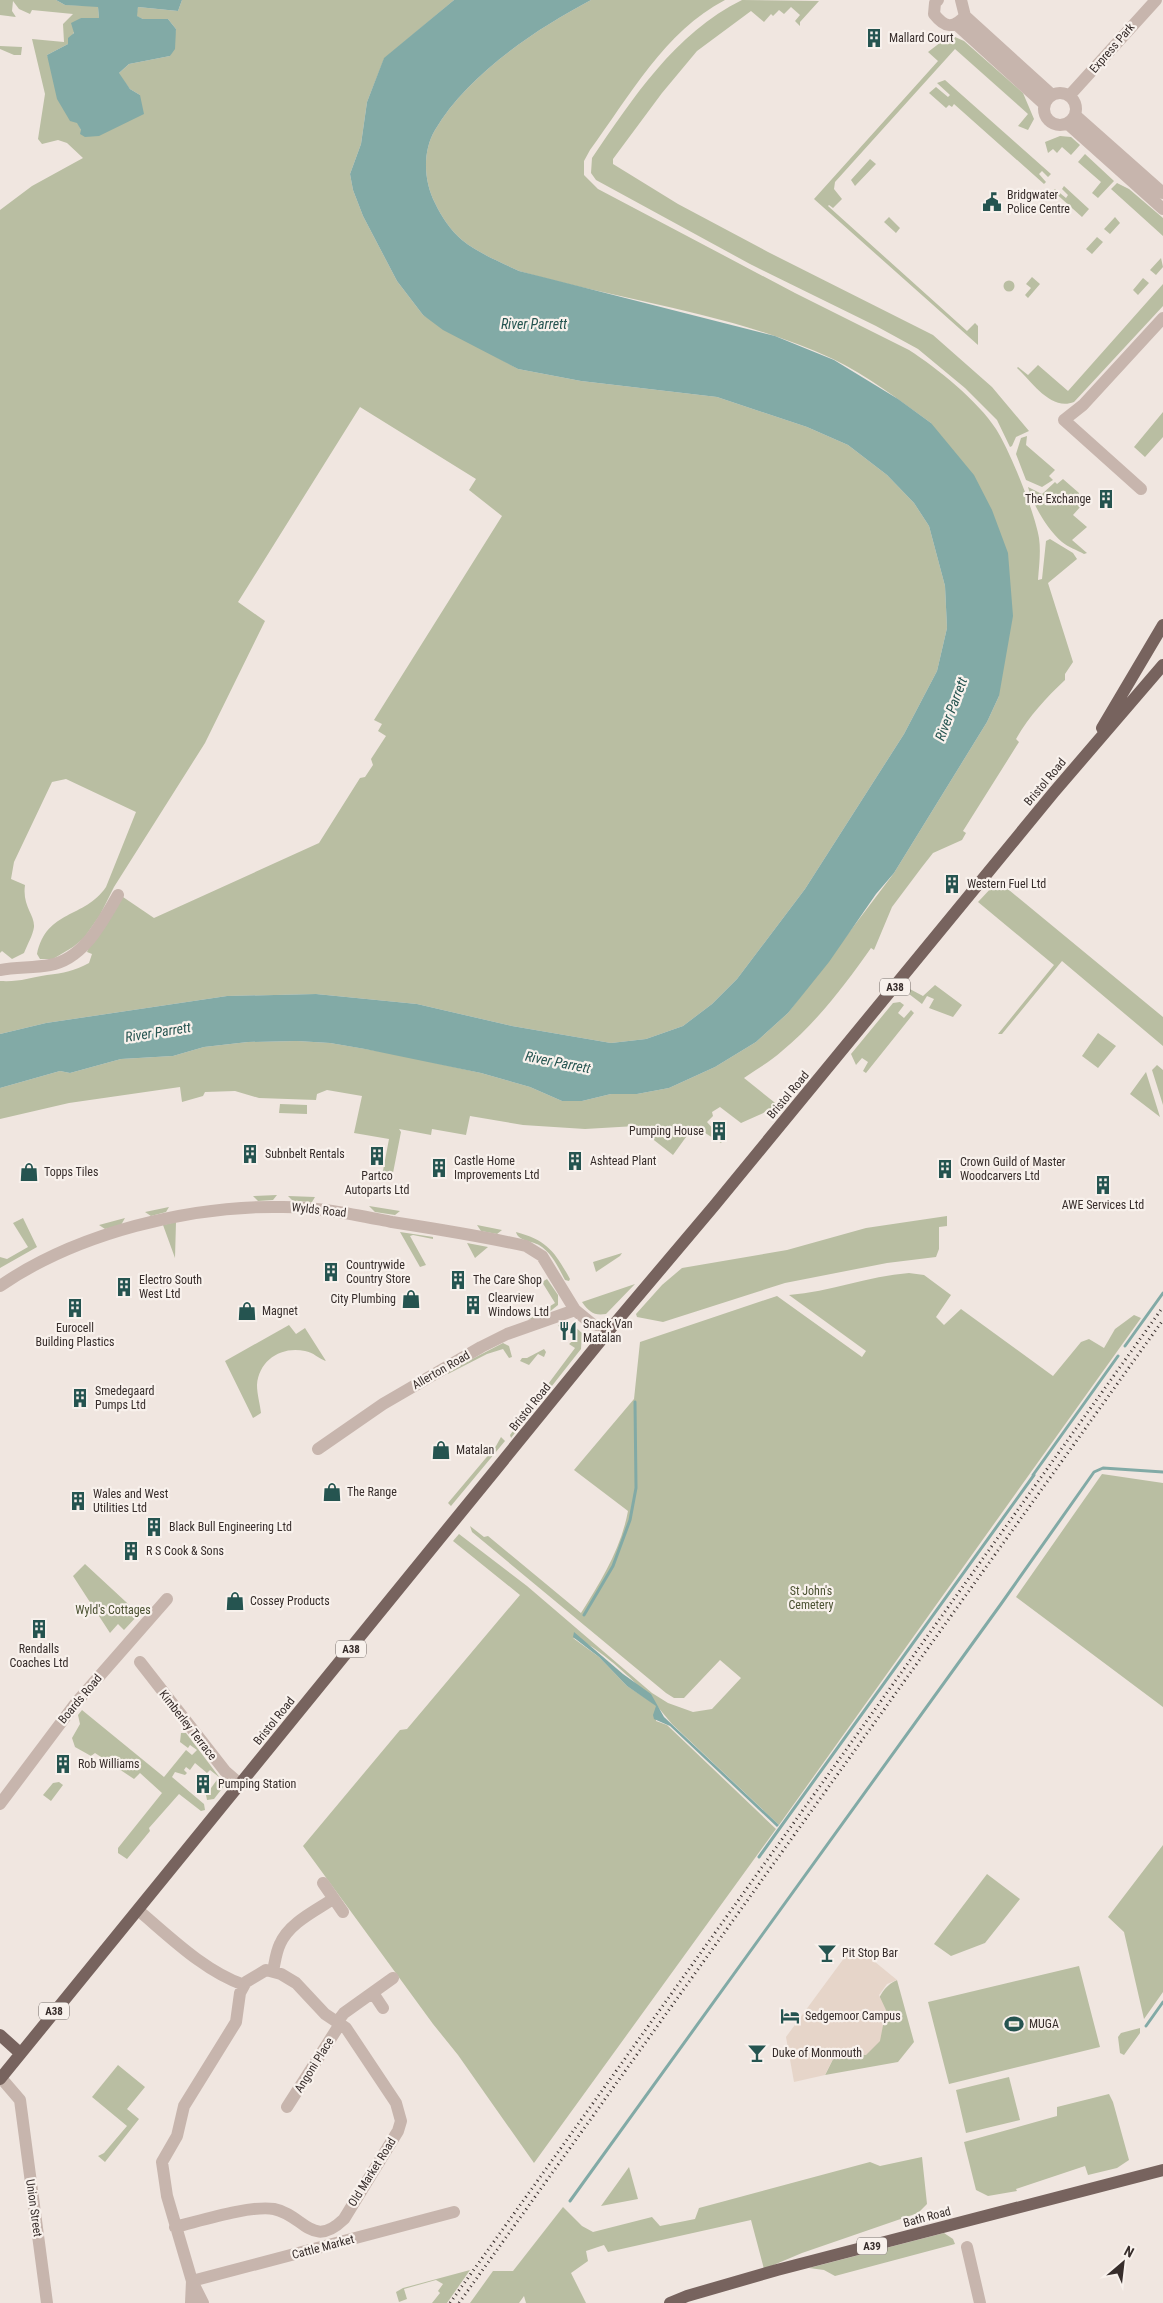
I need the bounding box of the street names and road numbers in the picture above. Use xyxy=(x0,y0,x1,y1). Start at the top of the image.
street label: Express Park xyxy=(1087,20,1138,76)
street label: Bristol Road xyxy=(1021,755,1069,809)
road number: A38 xyxy=(880,979,910,996)
street label: Bristol Road xyxy=(764,1068,812,1122)
street label: Wylds Road xyxy=(291,1200,347,1220)
street label: Allerton Road xyxy=(410,1348,472,1392)
street label: Bristol Road xyxy=(506,1380,554,1434)
road number: A38 xyxy=(336,1640,366,1658)
street label: Boards Road xyxy=(55,1671,105,1727)
street label: Kimberley Terrace xyxy=(156,1687,220,1763)
street label: Bristol Road xyxy=(250,1694,298,1748)
road number: A38 xyxy=(39,2002,69,2020)
street label: Angoni Place xyxy=(292,2035,337,2095)
street label: Old Market Road xyxy=(345,2135,399,2209)
street label: Union Street xyxy=(23,2178,45,2238)
street label: Bath Road xyxy=(902,2204,952,2230)
street label: Cattle Market xyxy=(290,2232,356,2262)
road number: A39 xyxy=(857,2238,887,2254)

